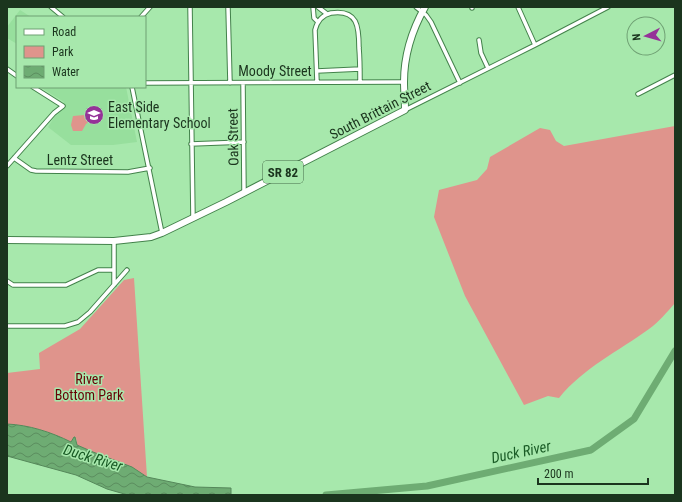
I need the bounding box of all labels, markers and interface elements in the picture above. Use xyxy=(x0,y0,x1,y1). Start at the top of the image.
legend xyxy=(16,16,146,88)
north arrow xyxy=(626,16,666,56)
text: Road xyxy=(52,25,76,39)
text: N xyxy=(630,33,643,41)
text: Park xyxy=(52,45,74,59)
street label: Moody Street xyxy=(238,63,312,79)
text: Water xyxy=(52,65,80,79)
street label: South Brittain Street xyxy=(327,78,433,142)
place label: East Side Elementary School xyxy=(108,99,211,131)
school or university icon: East Side Elementary School xyxy=(83,104,105,126)
street label: Oak Street xyxy=(224,108,242,166)
street label: Lentz Street xyxy=(47,152,113,168)
road number: SR 82 xyxy=(263,161,303,183)
park label: River Bottom Park xyxy=(55,371,124,403)
water label: Duck River xyxy=(490,437,553,467)
water label: Duck River xyxy=(61,441,125,476)
scale bar xyxy=(538,460,648,486)
text: 200 m xyxy=(544,467,574,481)

